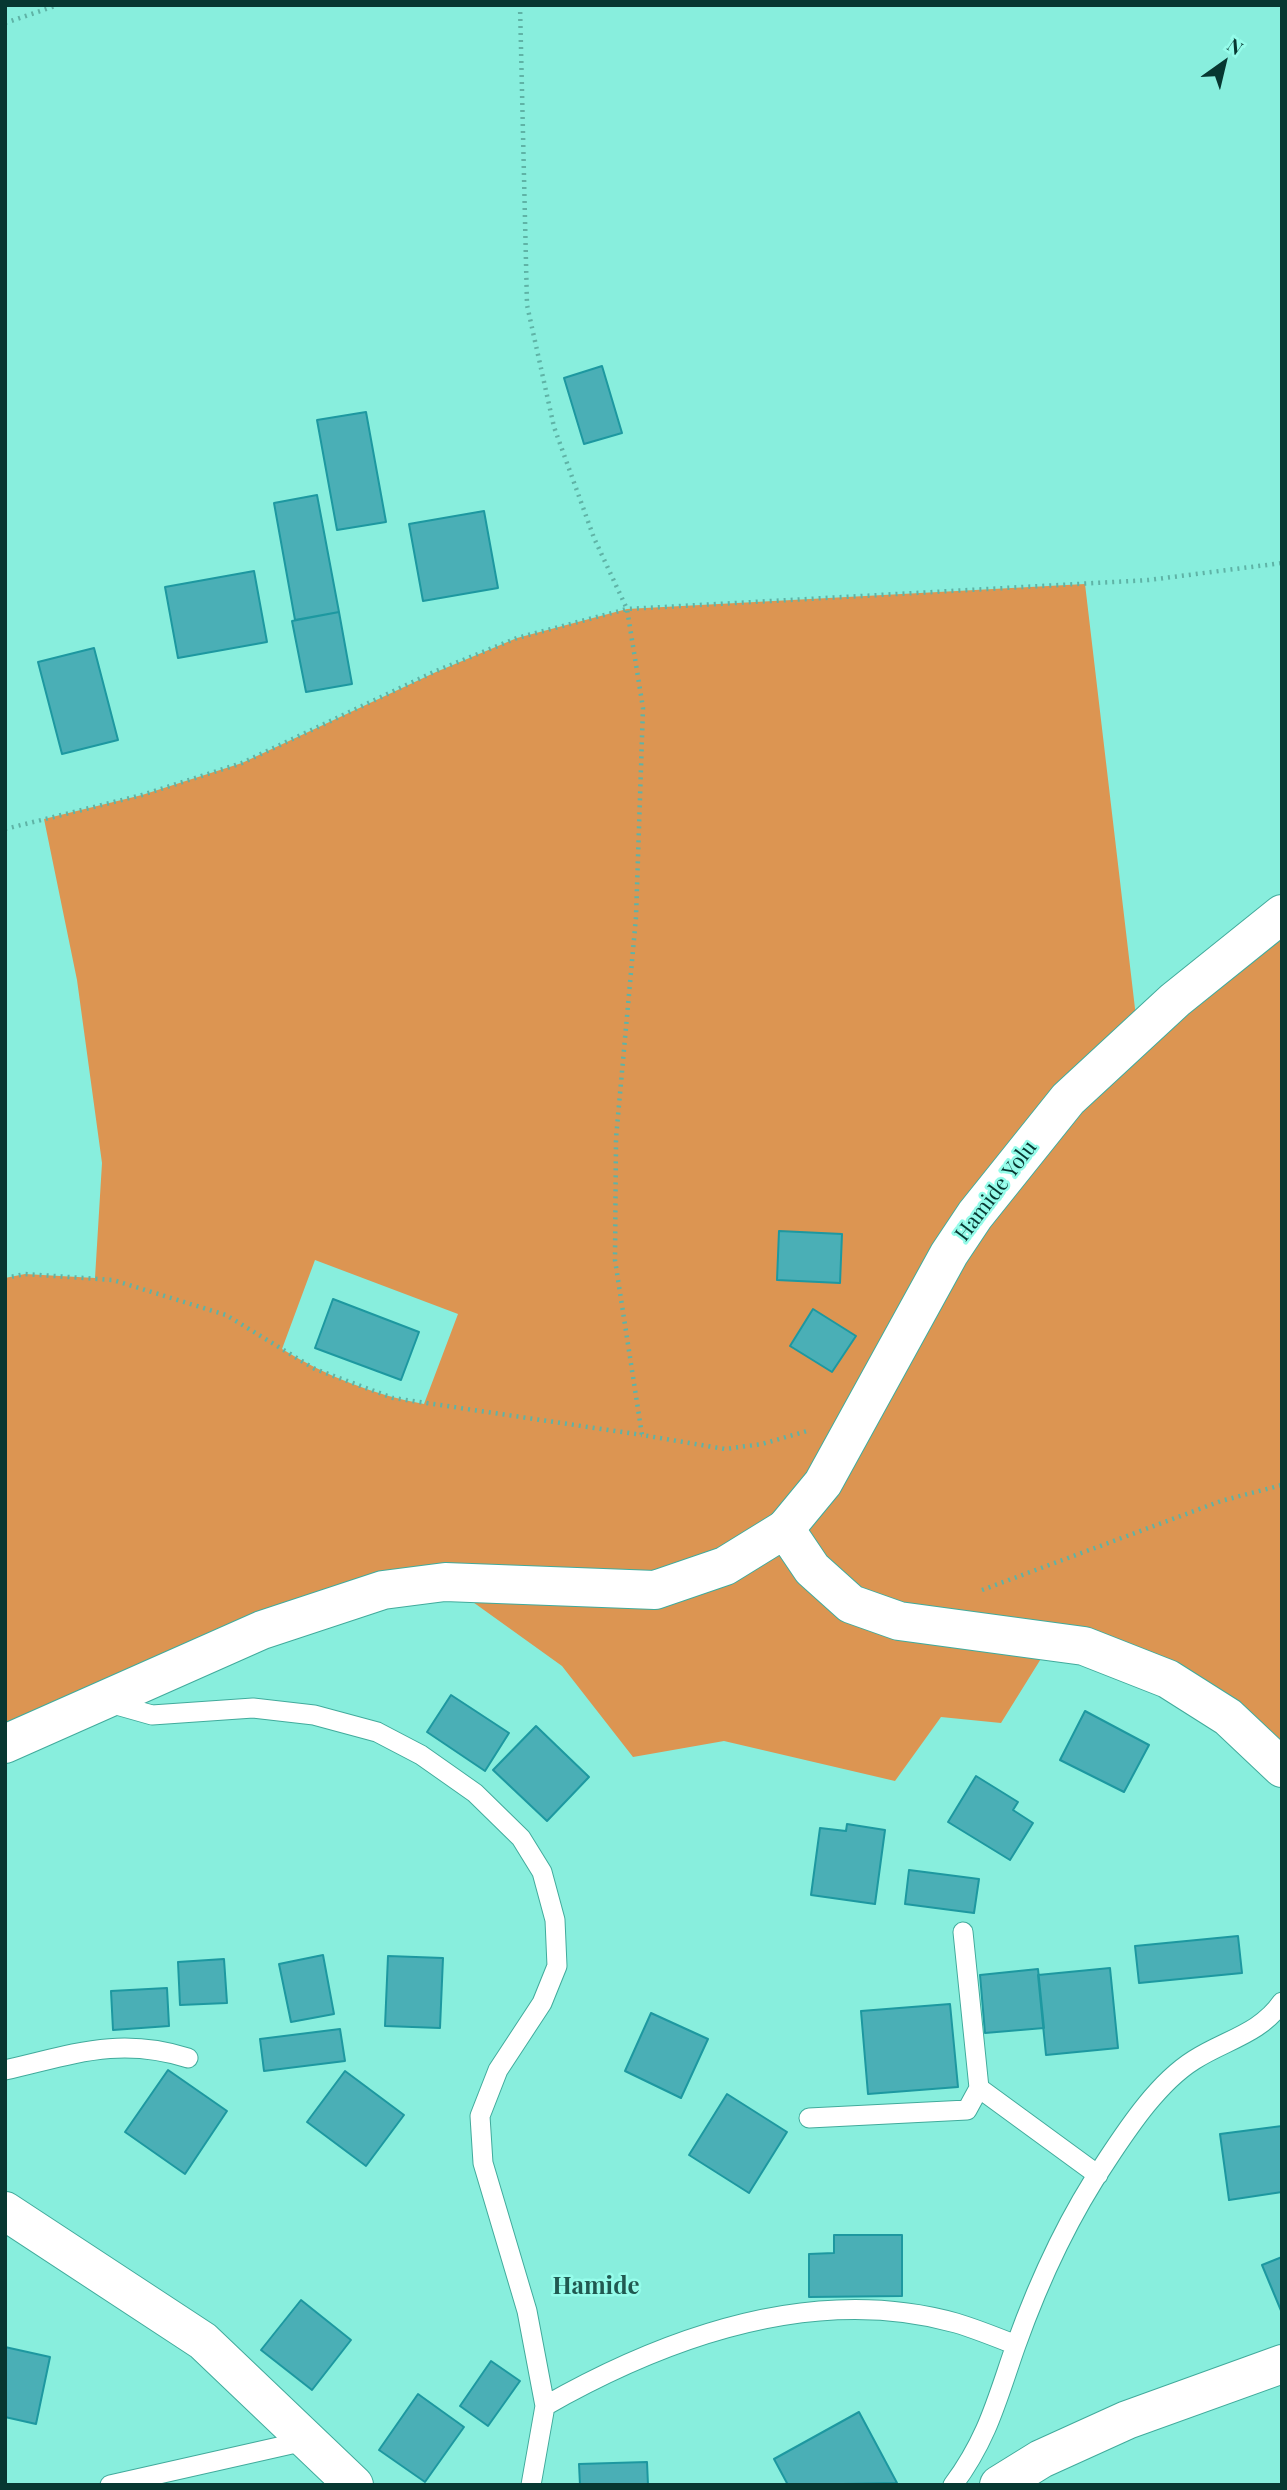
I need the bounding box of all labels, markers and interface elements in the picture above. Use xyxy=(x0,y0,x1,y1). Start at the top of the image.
north arrow xyxy=(1189,28,1259,98)
text: N xyxy=(1223,31,1249,60)
street label: Hamide Yolu xyxy=(950,1136,1042,1246)
district label: Hamide xyxy=(552,2273,640,2301)

